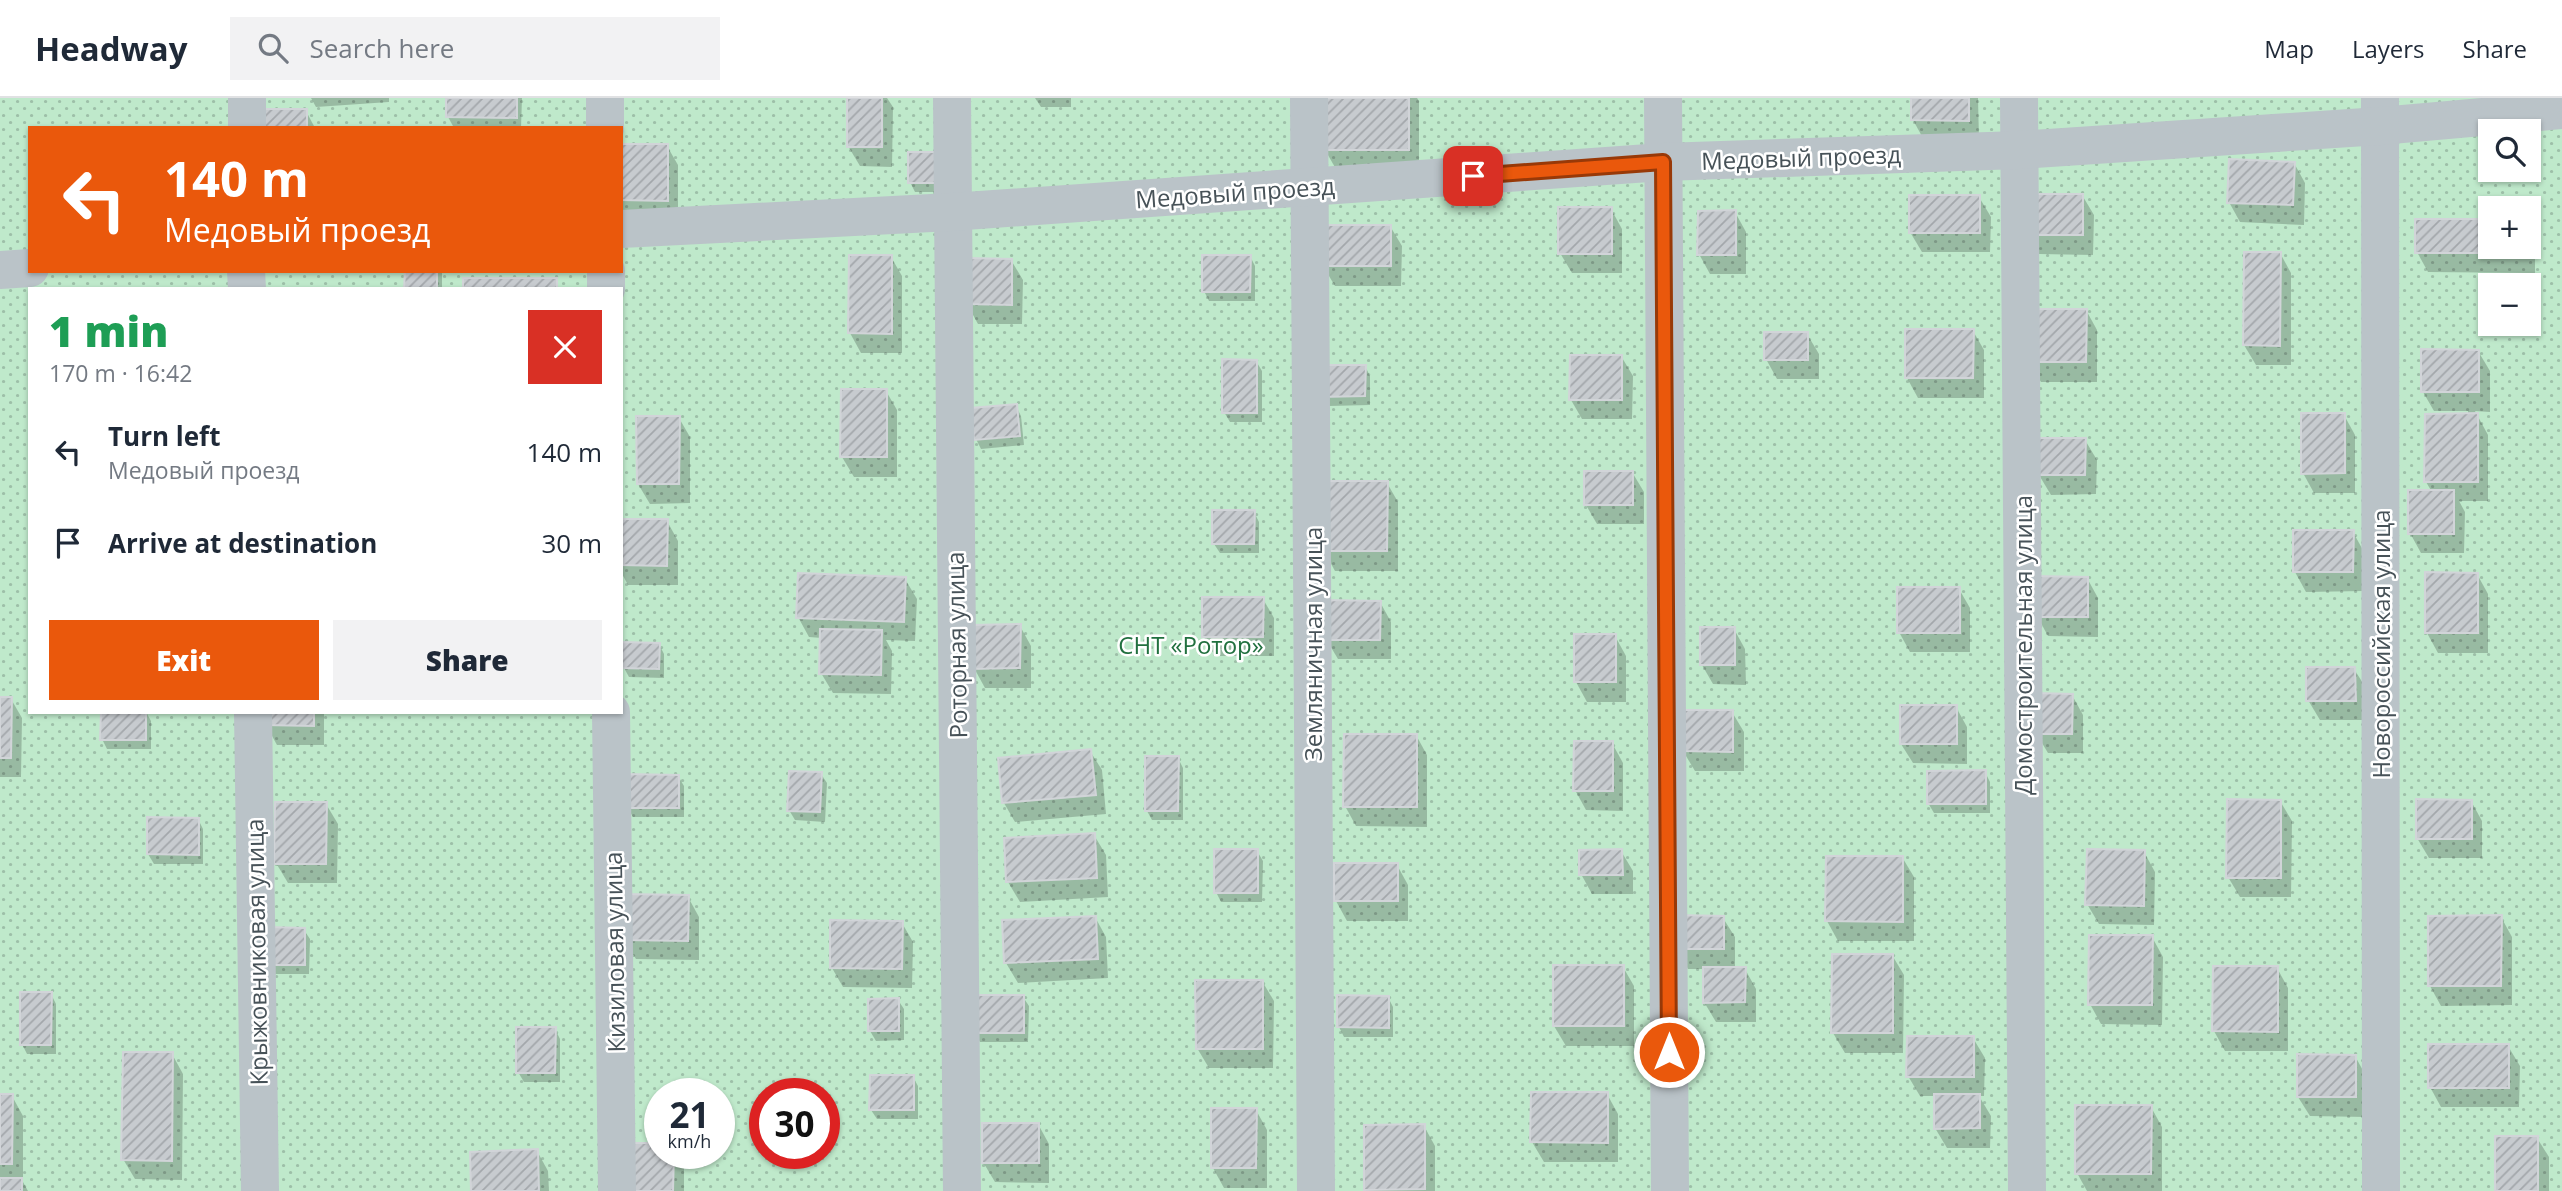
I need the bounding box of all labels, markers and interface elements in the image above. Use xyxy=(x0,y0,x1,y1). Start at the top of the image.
search box xyxy=(230,17,720,80)
text: Headway xyxy=(35,26,188,71)
icon: search xyxy=(254,29,292,67)
text: Search here xyxy=(310,30,454,66)
text: Map xyxy=(2264,32,2314,65)
text: Layers xyxy=(2352,32,2425,65)
text: Share xyxy=(2463,32,2527,65)
map controls xyxy=(2478,119,2541,336)
button: search xyxy=(2478,119,2541,182)
street label: Медовый проезд xyxy=(1701,137,1902,177)
text: 140 m xyxy=(164,145,309,211)
pin xyxy=(1443,146,1503,206)
icon: left xyxy=(49,154,140,245)
icon: arrive xyxy=(1454,157,1492,195)
street label: Медовый проезд xyxy=(1134,169,1336,215)
button: + xyxy=(2478,196,2541,259)
text: Медовый проезд xyxy=(164,208,431,251)
button: − xyxy=(2478,273,2541,336)
text: 1 min xyxy=(49,302,168,359)
button: close xyxy=(528,310,602,384)
text: 170 m · 16:42 xyxy=(49,357,192,389)
text: Turn left xyxy=(108,418,220,454)
icon: left xyxy=(49,433,87,471)
text: 140 m xyxy=(527,434,602,470)
text: Медовый проезд xyxy=(108,454,300,486)
street label: Домостроительная улица xyxy=(2006,495,2039,795)
street label: Новороссийская улица xyxy=(2364,509,2397,779)
icon: arrive xyxy=(49,524,87,562)
text: Arrive at destination xyxy=(108,525,377,561)
text: 30 m xyxy=(541,525,602,561)
street label: Земляничная улица xyxy=(1296,527,1329,761)
street label: Роторная улица xyxy=(938,551,974,739)
button: Exit xyxy=(49,620,319,700)
button: Share xyxy=(333,620,602,700)
park label: СНТ «Ротор» xyxy=(1118,628,1264,661)
street label: Крыжовниковая улица xyxy=(237,818,275,1086)
street label: Кизиловая улица xyxy=(596,851,632,1053)
position arrow xyxy=(1632,1015,1706,1089)
speed limit sign: 30 xyxy=(749,1078,840,1169)
text: 21 xyxy=(669,1091,710,1138)
text: km/h xyxy=(668,1129,711,1153)

